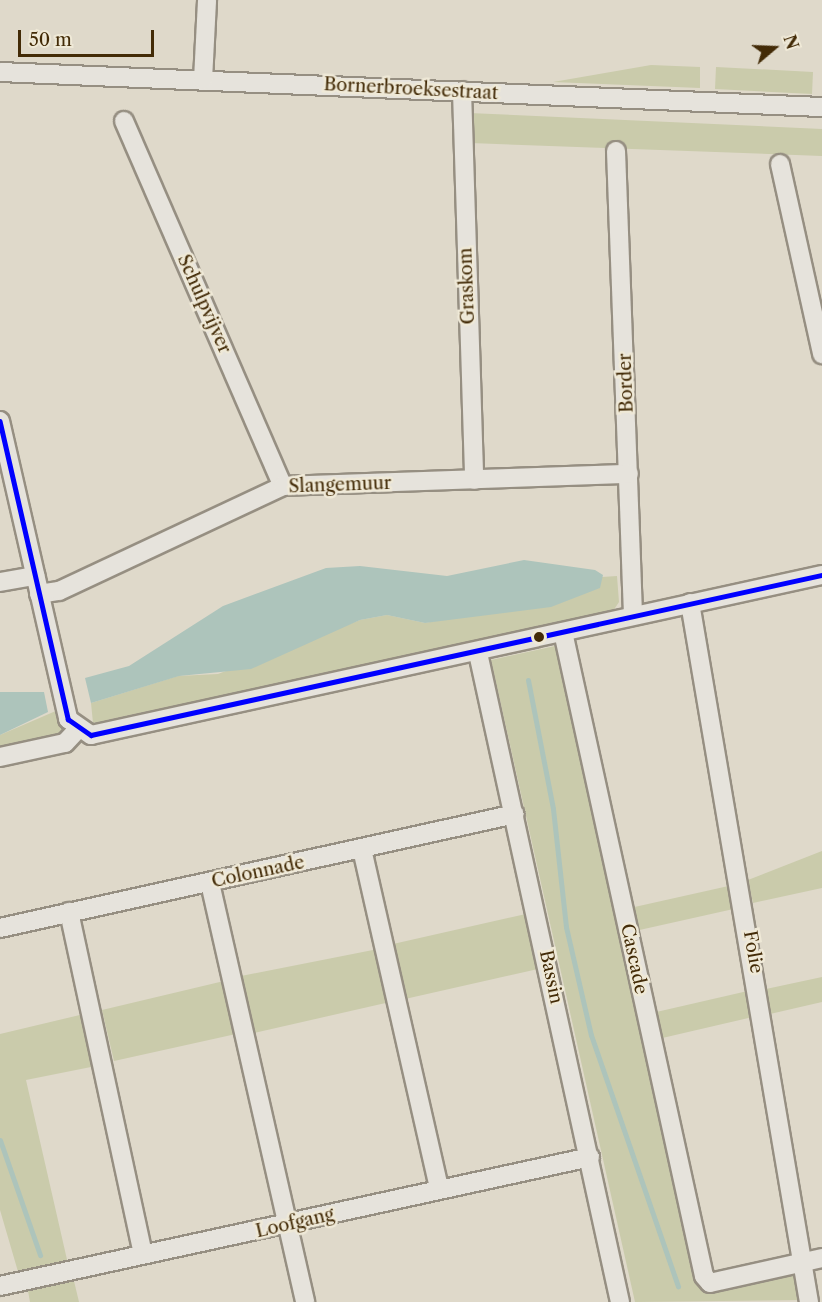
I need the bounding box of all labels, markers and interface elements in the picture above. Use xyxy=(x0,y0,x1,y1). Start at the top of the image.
scale bar xyxy=(21,18,158,56)
north arrow xyxy=(744,18,804,78)
text: 50 m xyxy=(29,29,72,51)
text: N xyxy=(779,32,803,52)
street label: Bornerbroeksestraat xyxy=(323,74,499,104)
street label: Graskom xyxy=(455,247,479,325)
street label: Schulpvijver xyxy=(173,251,235,357)
street label: Border xyxy=(614,353,638,413)
street label: Slangemuur xyxy=(288,472,392,498)
unlabelled marker xyxy=(533,631,545,643)
street label: Colonnade xyxy=(210,852,306,892)
street label: Cascade xyxy=(616,922,652,996)
street label: Folie xyxy=(739,929,767,975)
street label: Bassin xyxy=(535,948,567,1006)
street label: Loofgang xyxy=(254,1203,336,1243)

